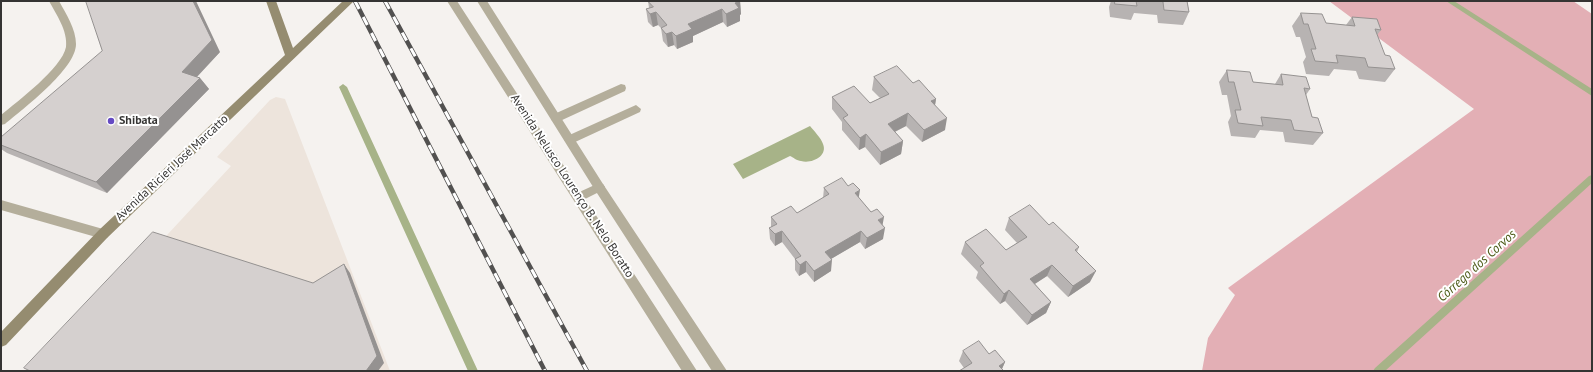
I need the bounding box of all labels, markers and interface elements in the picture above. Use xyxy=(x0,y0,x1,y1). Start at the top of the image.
street label: Avenida Nelusco Lourenço B. Nelo Boratto xyxy=(507,92,637,280)
street label: Avenida Ricieri José Marcatto xyxy=(113,112,231,224)
place label: Shibata xyxy=(119,114,158,128)
marker: Shibata xyxy=(106,116,116,126)
water label: Córrego dos Corvos xyxy=(1434,227,1520,305)

